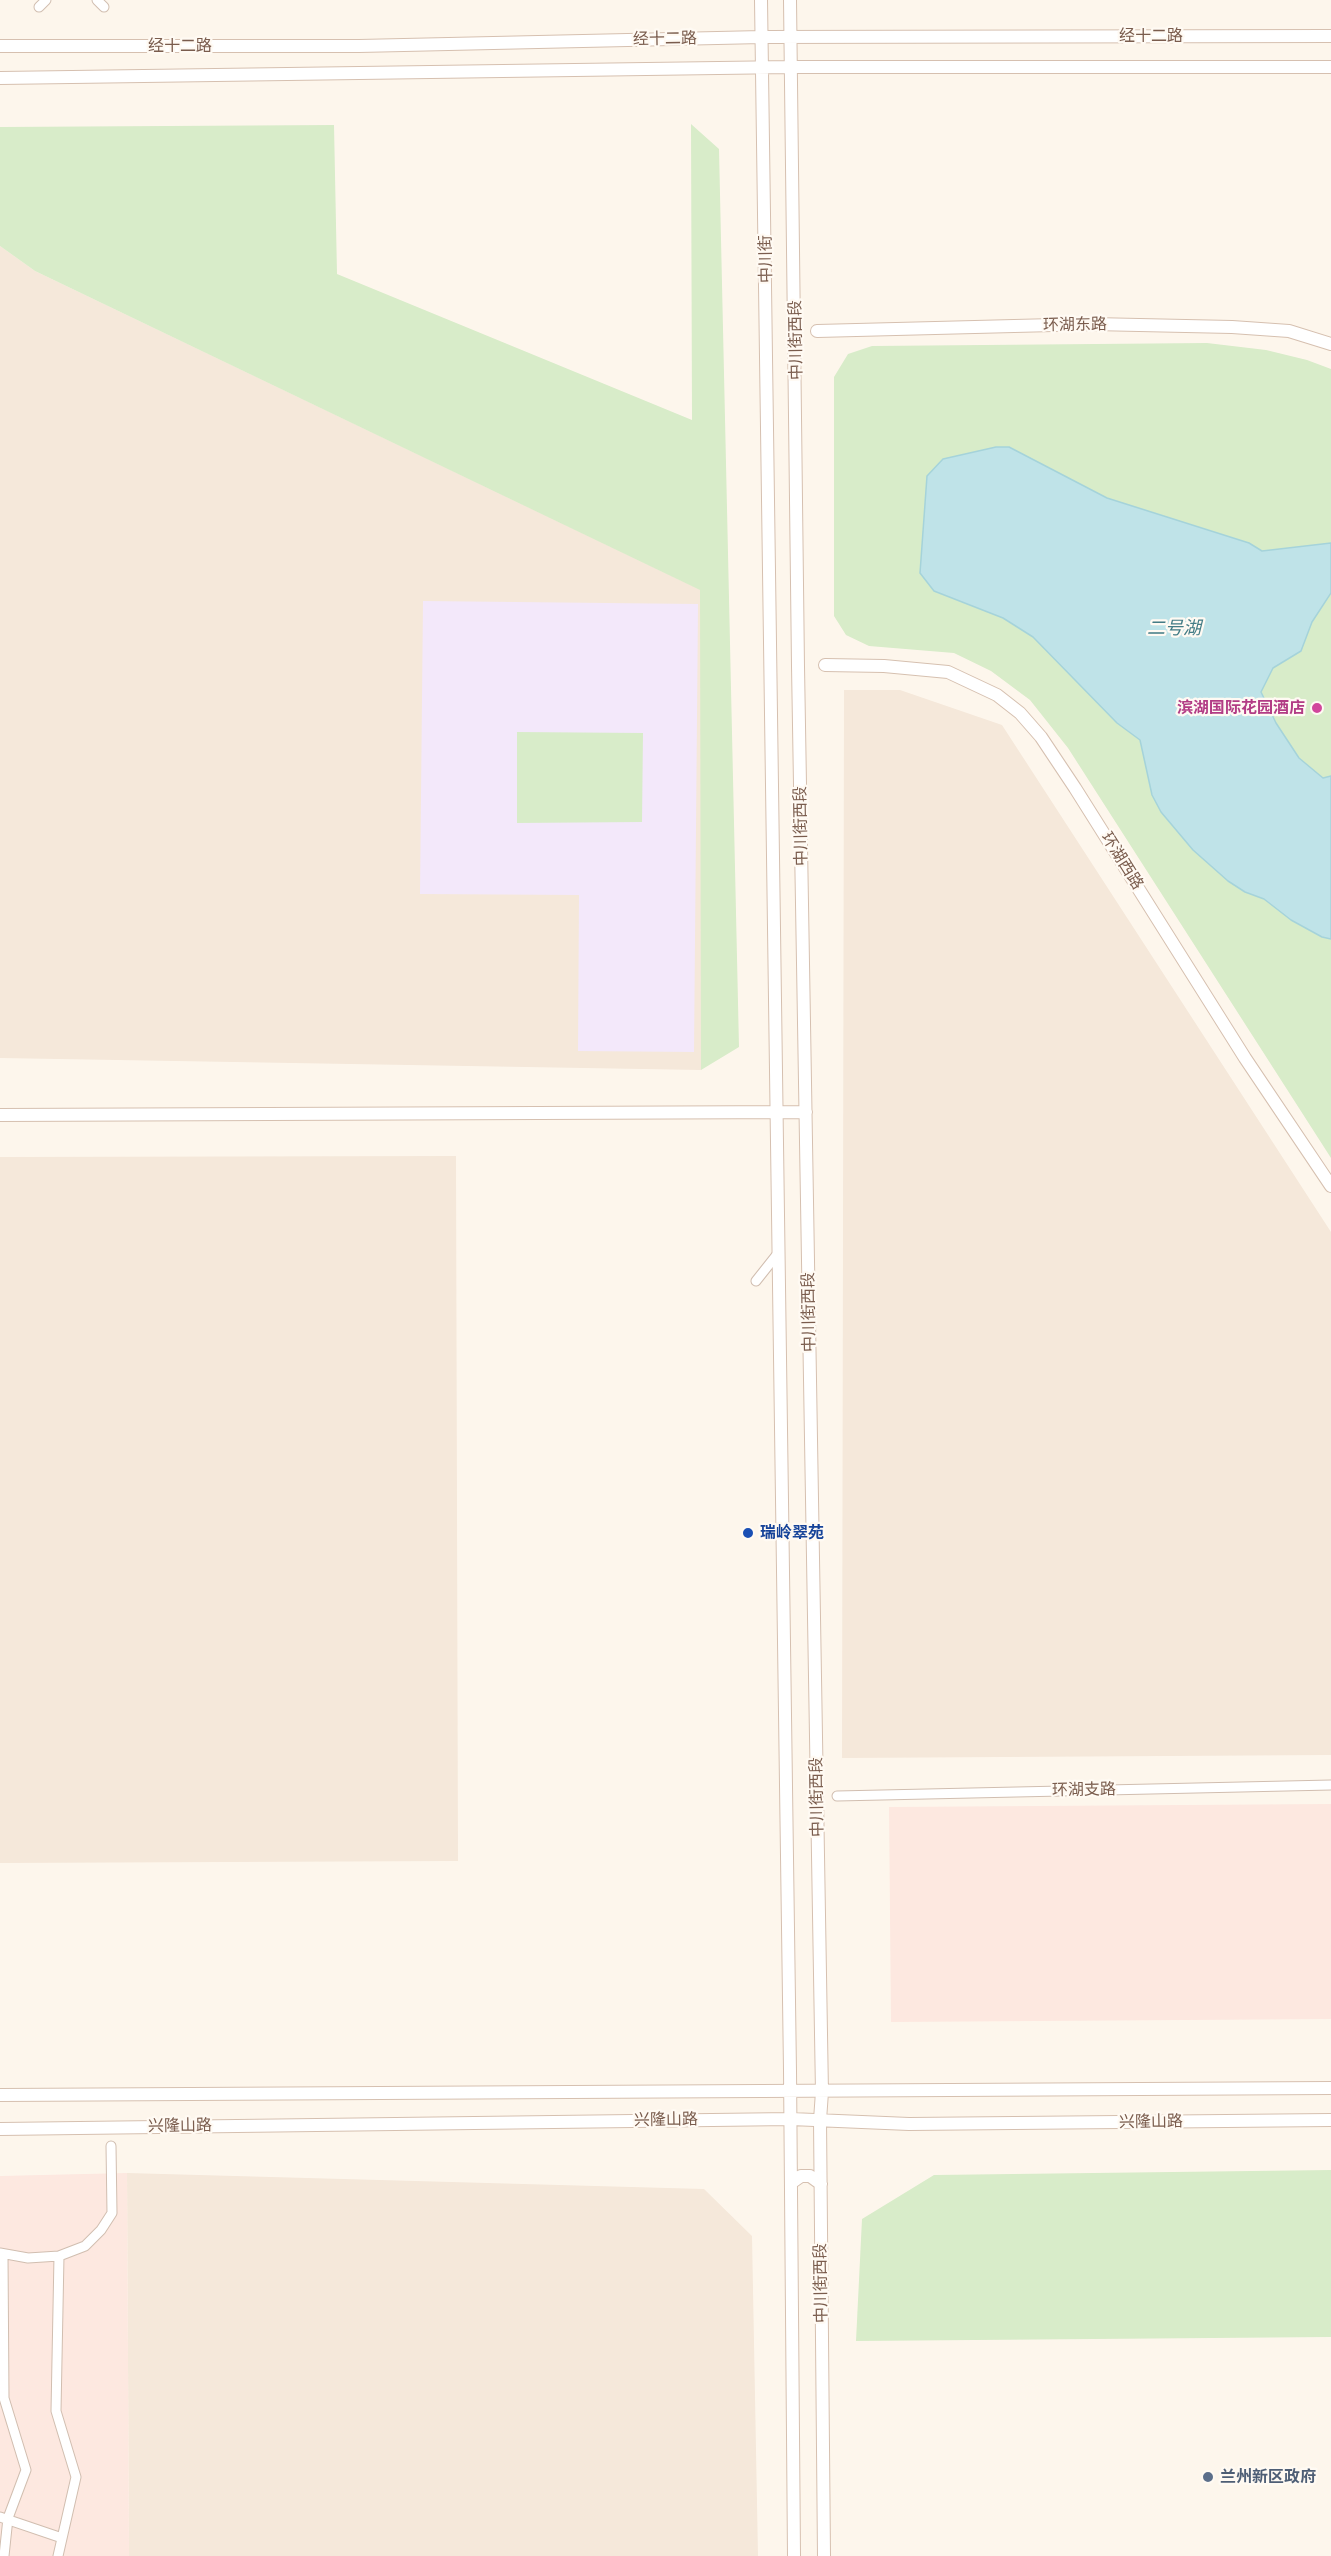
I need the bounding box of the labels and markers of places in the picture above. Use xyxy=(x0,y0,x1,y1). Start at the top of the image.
place label: 滨湖国际花园酒店 xyxy=(1177,698,1305,718)
marker: 滨湖国际花园酒店 xyxy=(1310,701,1324,715)
place label: 瑞岭翠苑 xyxy=(760,1523,824,1543)
marker: 瑞岭翠苑 xyxy=(741,1526,755,1540)
place label: 兰州新区政府 xyxy=(1220,2467,1316,2487)
marker: 兰州新区政府 xyxy=(1201,2470,1215,2484)

